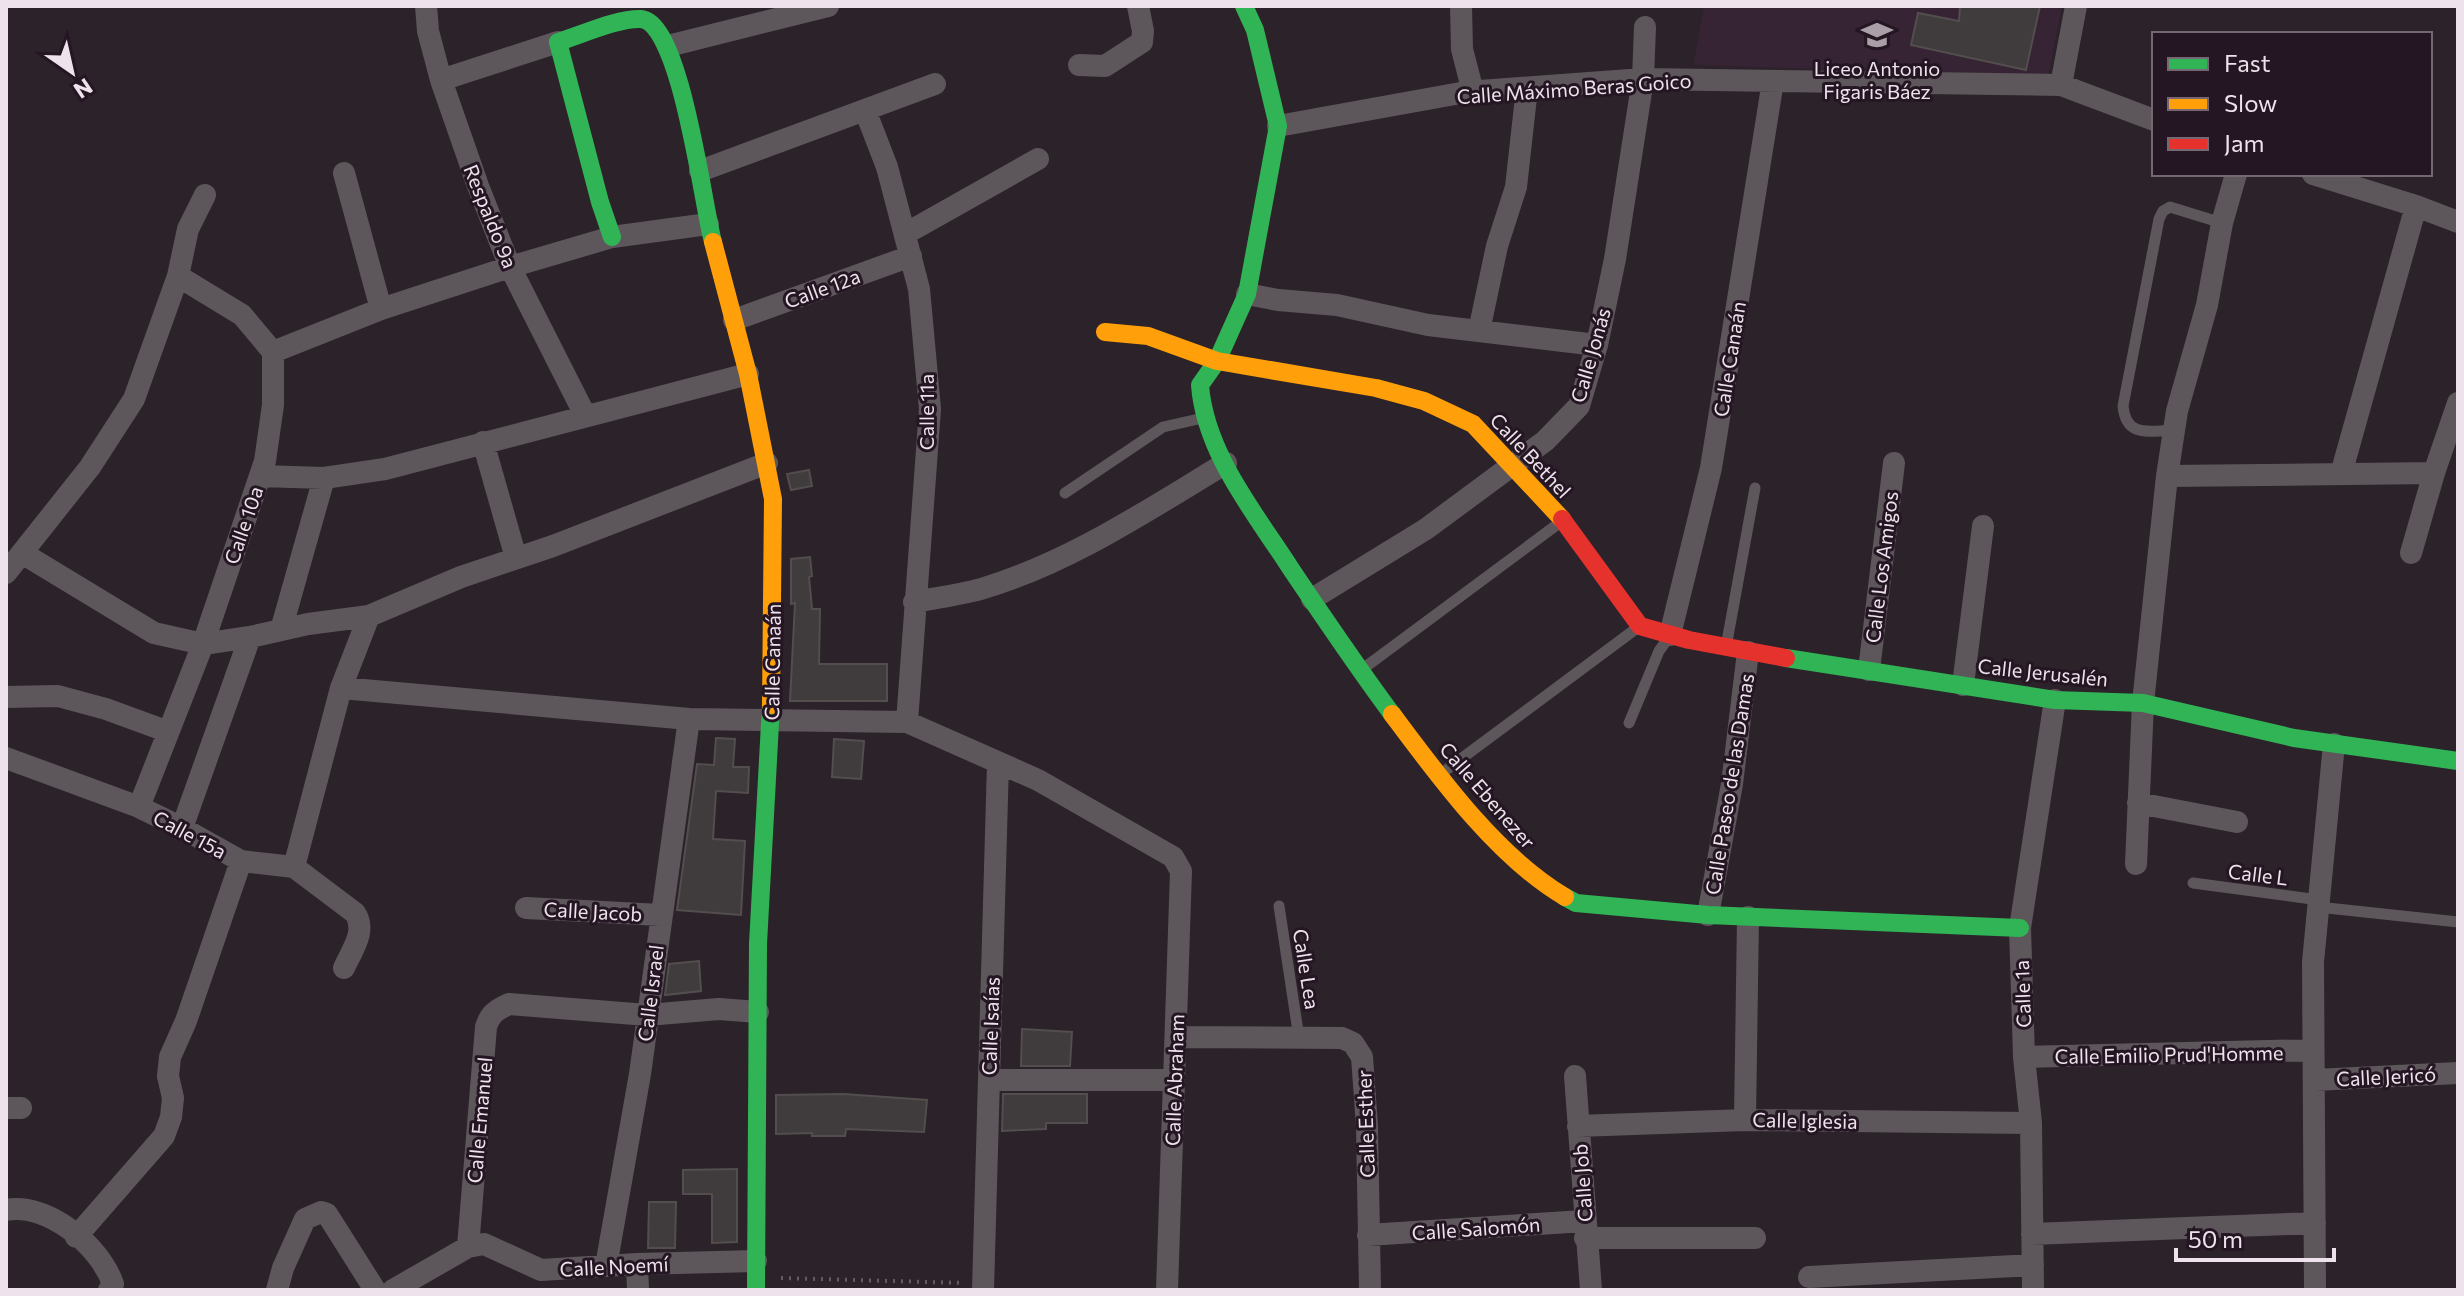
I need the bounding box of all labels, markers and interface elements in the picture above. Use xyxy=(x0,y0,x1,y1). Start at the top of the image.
school or university icon: Liceo Antonio Figaris Báez xyxy=(1860,18,1894,52)
north arrow xyxy=(32,32,112,112)
legend xyxy=(2152,32,2432,176)
text: Fast xyxy=(2224,48,2271,77)
place label: Liceo Antonio Figaris Báez xyxy=(1814,56,1940,103)
street label: Calle Máximo Beras Goico xyxy=(1456,68,1692,108)
text: N xyxy=(69,73,98,105)
text: Slow xyxy=(2224,88,2277,117)
text: Jam xyxy=(2224,128,2264,157)
street label: Respaldo 9a xyxy=(459,161,523,271)
street label: Calle 12a xyxy=(781,263,863,313)
street label: Calle Canaán xyxy=(1708,300,1750,418)
street label: Calle Jonás xyxy=(1565,305,1615,405)
street label: Calle 11a xyxy=(914,374,938,450)
street label: Calle Bethel xyxy=(1486,408,1576,502)
street label: Calle 10a xyxy=(219,483,267,567)
street label: Calle Los Amigos xyxy=(1860,490,1902,644)
street label: Calle Canaán xyxy=(759,603,785,721)
street label: Calle Jerusalén xyxy=(1977,653,2109,691)
street label: Calle Paseo de las Damas xyxy=(1700,672,1758,896)
street label: Calle Ebenezer xyxy=(1435,737,1541,853)
street label: Calle 15a xyxy=(149,805,231,863)
street label: Calle L xyxy=(2227,858,2289,890)
street label: Calle Jacob xyxy=(543,896,643,926)
street label: Calle Lea xyxy=(1289,927,1325,1011)
street label: Calle Israel xyxy=(632,943,668,1043)
street label: Calle 1a xyxy=(2009,960,2035,1028)
street label: Calle Isaías xyxy=(976,976,1004,1076)
street label: Calle Abraham xyxy=(1160,1014,1188,1146)
street label: Calle Emilio Prud'Homme xyxy=(2054,1040,2284,1068)
street label: Calle Emanuel xyxy=(462,1056,496,1184)
street label: Calle Jericó xyxy=(2335,1061,2437,1091)
street label: Calle Esther xyxy=(1351,1070,1379,1178)
street label: Calle Iglesia xyxy=(1752,1107,1858,1133)
street label: Calle Job xyxy=(1567,1143,1597,1223)
street label: Calle Salomón xyxy=(1411,1212,1541,1244)
scale bar xyxy=(2176,1212,2334,1262)
text: 50 m xyxy=(2188,1224,2243,1253)
street label: Calle Noemí xyxy=(559,1251,670,1281)

